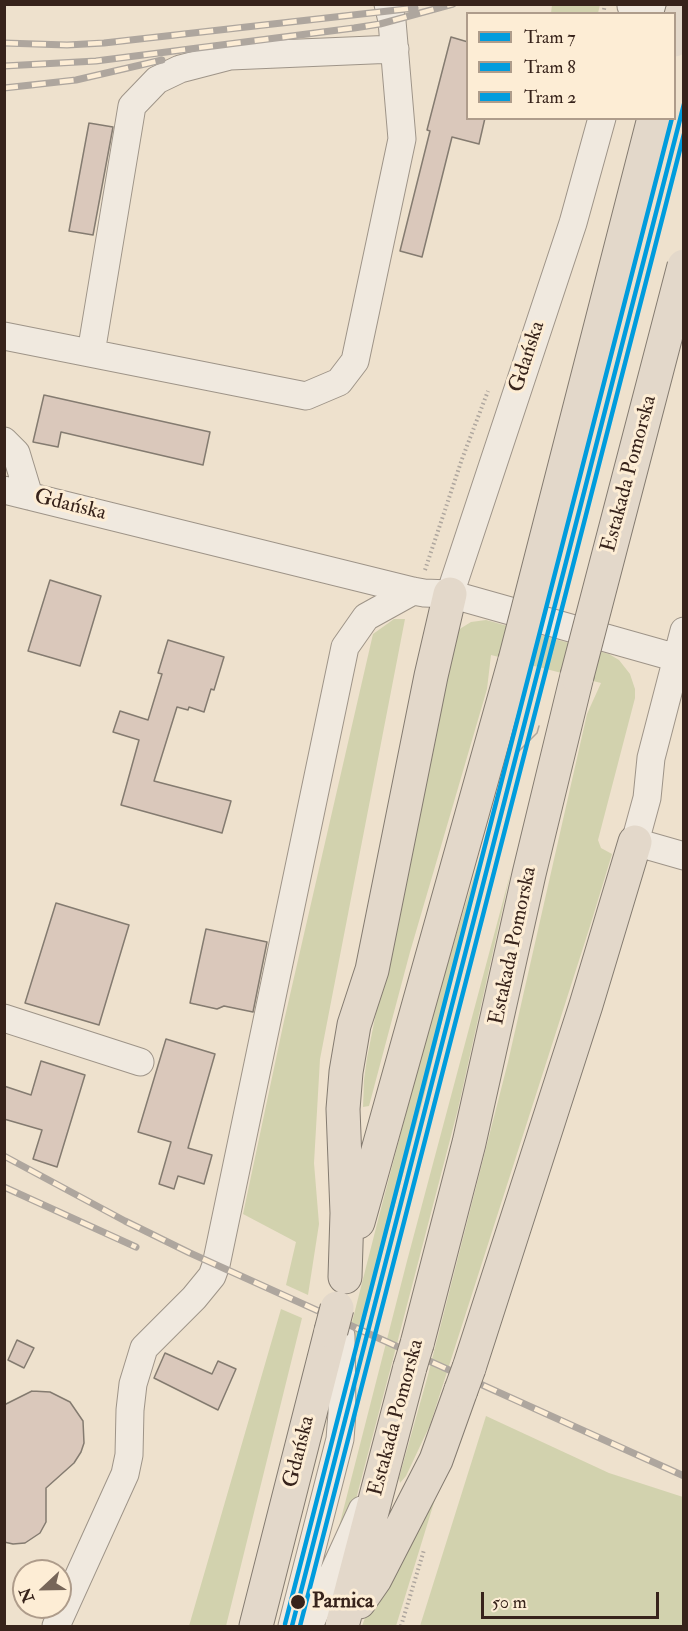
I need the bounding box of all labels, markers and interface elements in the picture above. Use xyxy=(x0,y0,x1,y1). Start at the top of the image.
legend xyxy=(466,12,676,120)
text: Tram 7 xyxy=(524,26,576,49)
text: Tram 8 xyxy=(524,56,576,79)
text: Tram 2 xyxy=(524,86,576,109)
street label: Gdańska xyxy=(505,318,551,396)
street label: Estakada Pomorska xyxy=(597,393,663,555)
street label: Gdańska xyxy=(31,485,109,527)
street label: Estakada Pomorska xyxy=(485,864,543,1028)
street label: Estakada Pomorska xyxy=(364,1337,430,1499)
street label: Gdańska xyxy=(279,1413,321,1491)
north arrow xyxy=(12,1559,72,1619)
scale bar xyxy=(484,1580,662,1618)
text: N xyxy=(15,1585,39,1605)
place label: Parnica xyxy=(312,1589,374,1615)
text: 50 m xyxy=(492,1591,527,1614)
marker: Parnica xyxy=(289,1593,307,1611)

